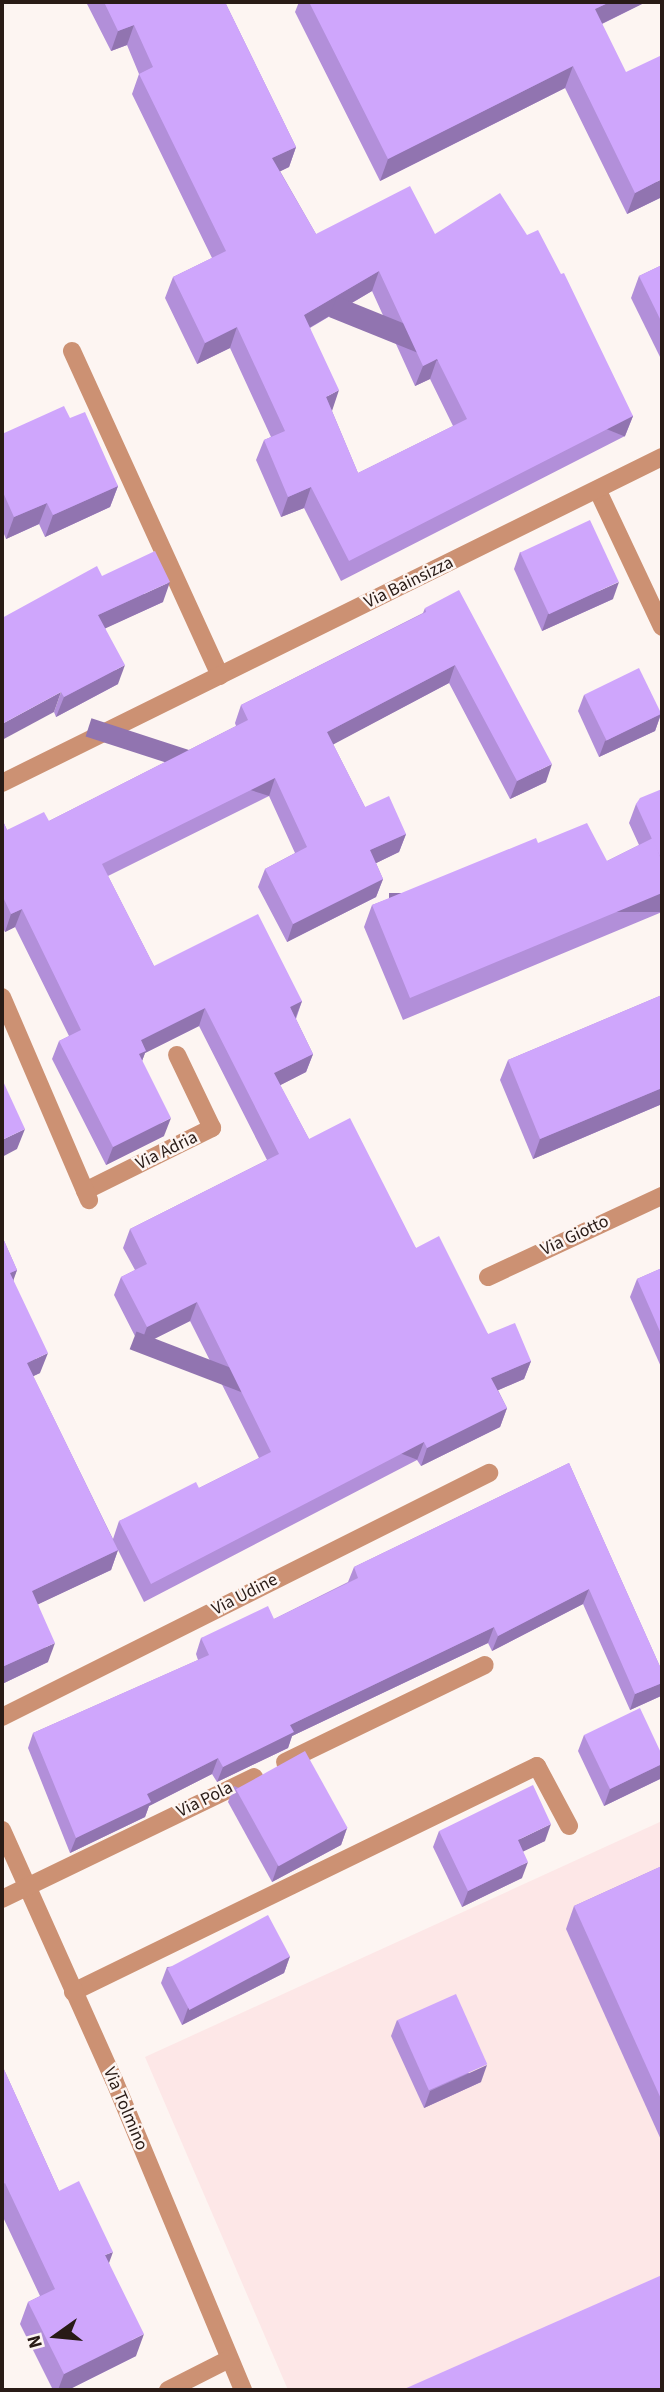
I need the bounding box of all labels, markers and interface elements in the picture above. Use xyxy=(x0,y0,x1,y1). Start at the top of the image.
street label: Via Bainsizza xyxy=(361,552,457,614)
street label: Via Adria xyxy=(133,1127,201,1175)
street label: Via Giotto xyxy=(538,1211,612,1261)
street label: Via Udine xyxy=(208,1569,282,1621)
street label: Via Pola xyxy=(174,1777,236,1823)
street label: Via Tolmino xyxy=(98,2064,152,2154)
north arrow xyxy=(21,2301,91,2371)
text: N xyxy=(21,2332,50,2351)

